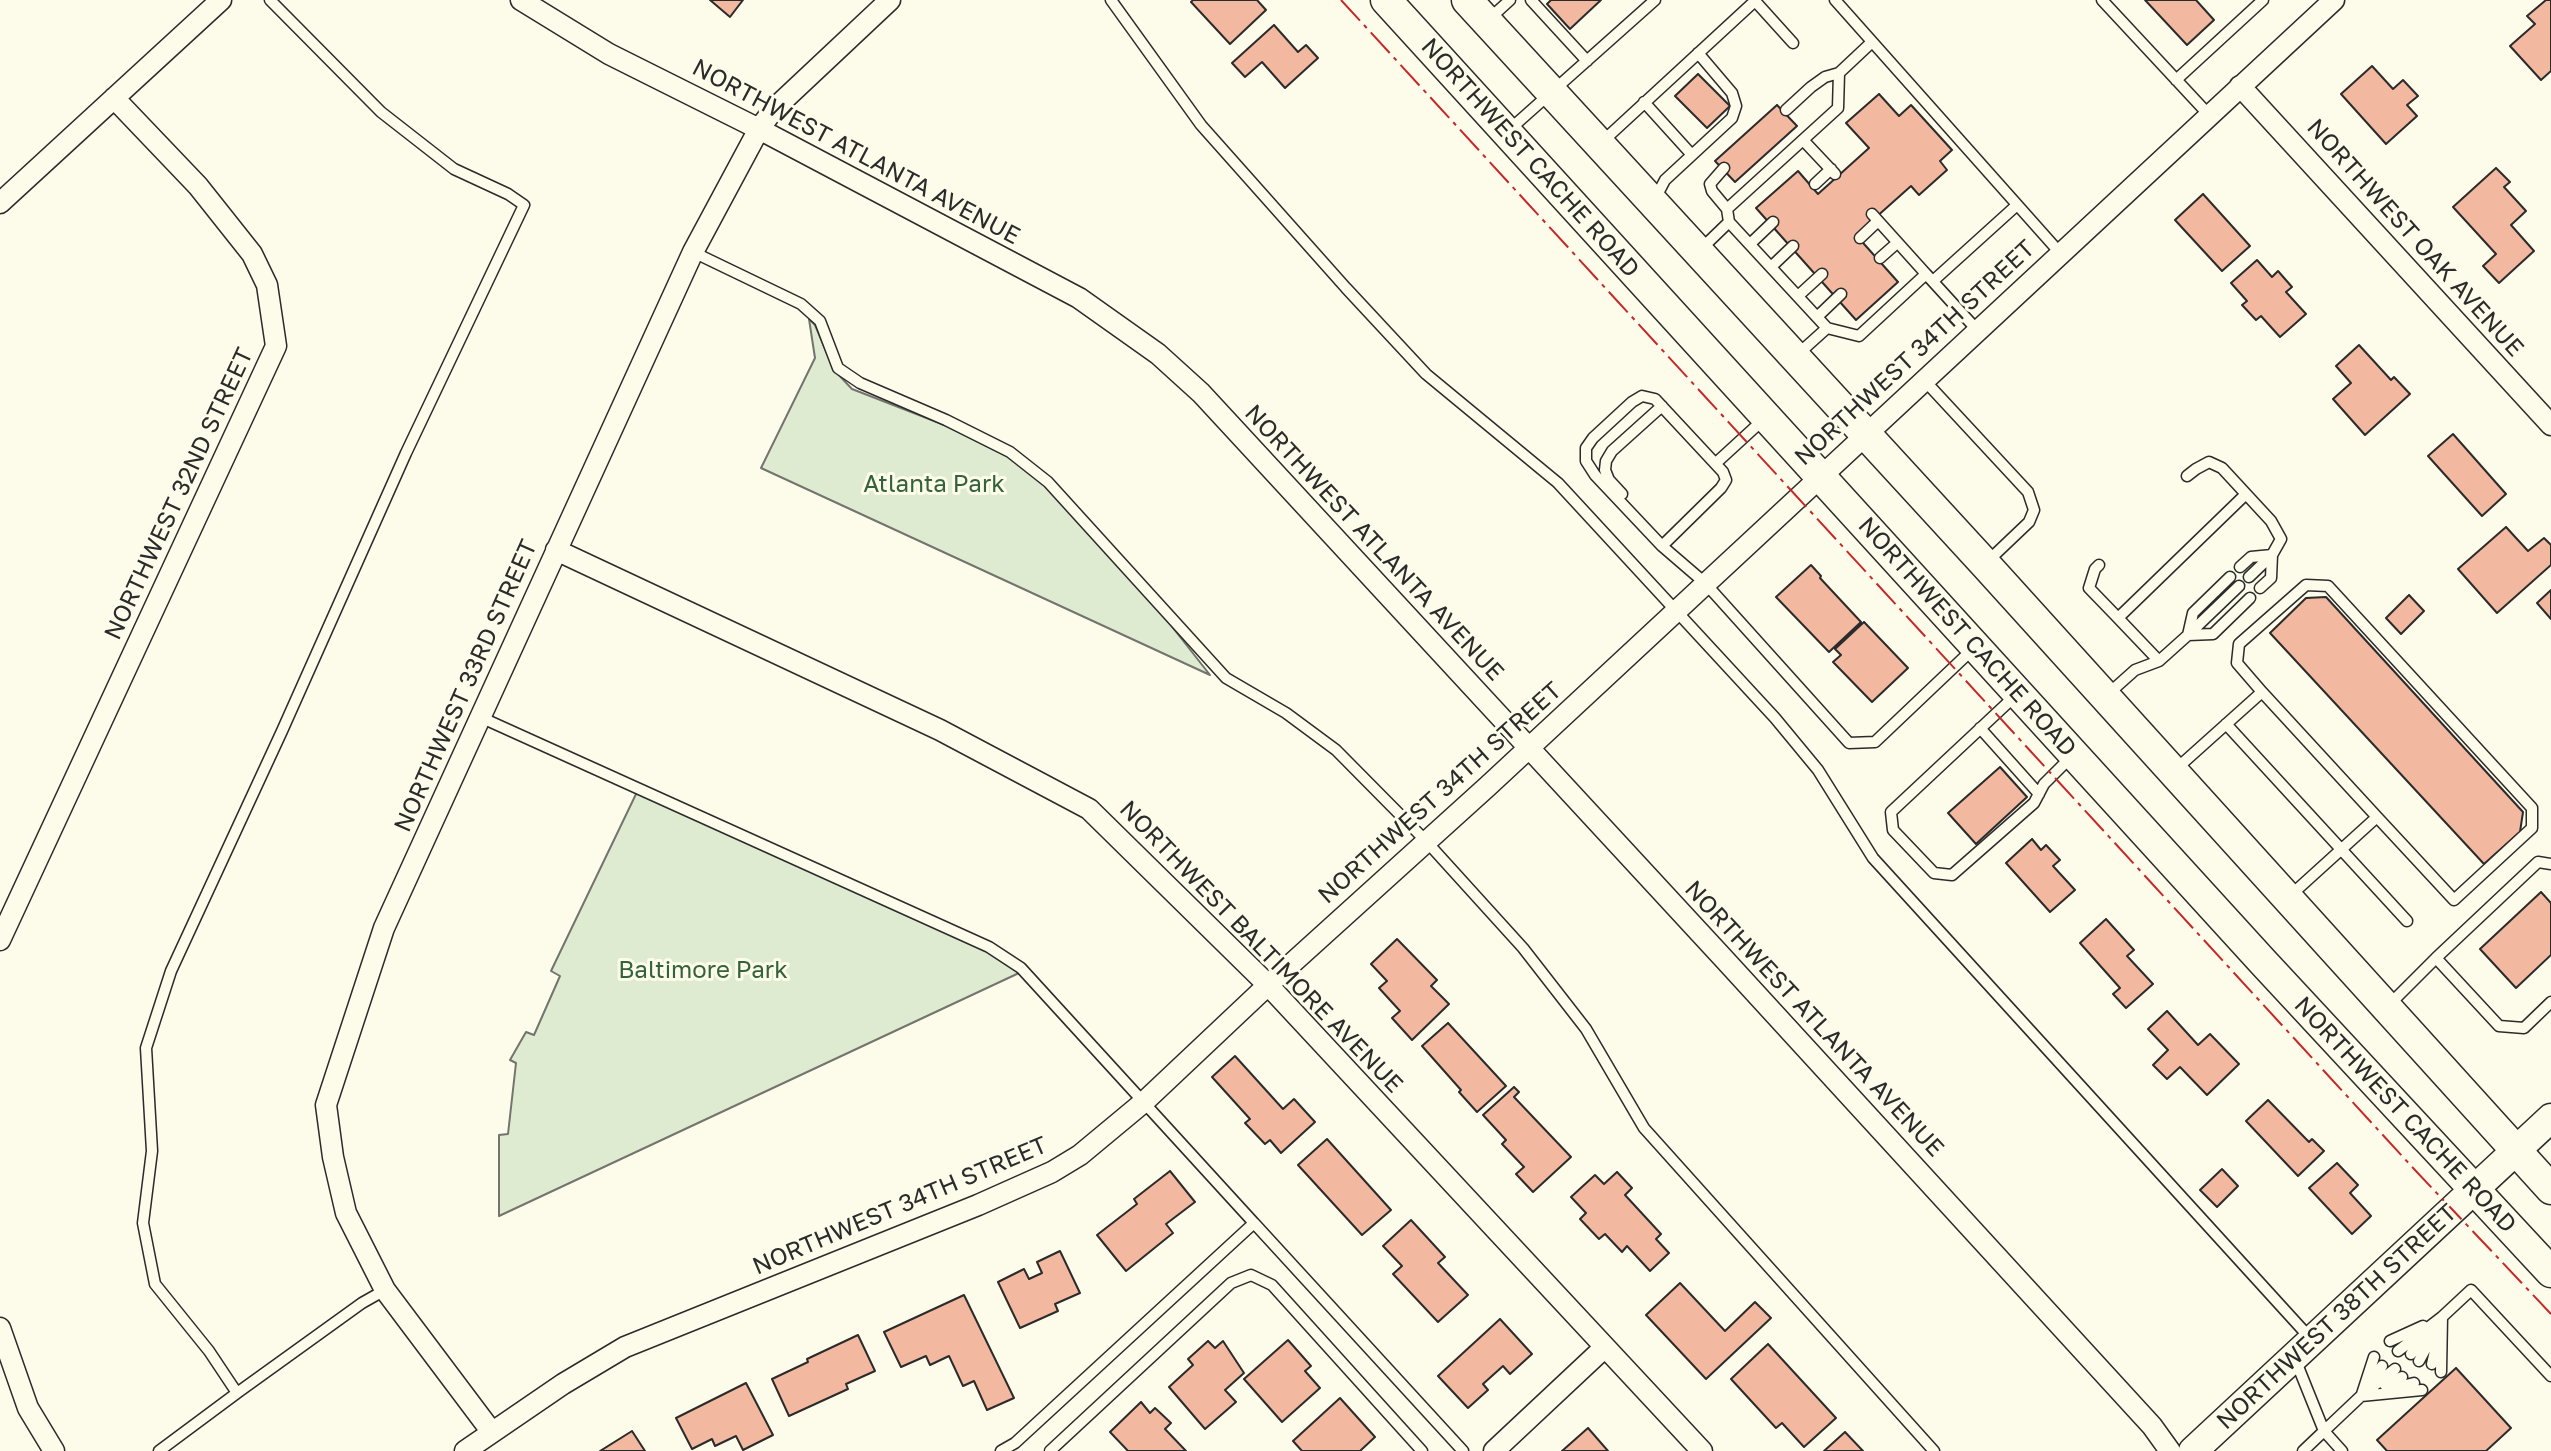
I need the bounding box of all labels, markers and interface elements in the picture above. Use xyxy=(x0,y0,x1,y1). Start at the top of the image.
street label: NORTHWEST CACHE ROAD xyxy=(1415,32,1645,284)
street label: NORTHWEST ATLANTA AVENUE xyxy=(687,53,1025,251)
street label: NORTHWEST OAK AVENUE xyxy=(2301,113,2529,363)
street label: NORTHWEST 34TH STREET xyxy=(1789,234,2041,472)
street label: NORTHWEST 32ND STREET xyxy=(99,344,259,644)
street label: NORTHWEST ATLANTA AVENUE xyxy=(1238,399,1510,687)
park label: Atlanta Park xyxy=(863,470,1005,498)
street label: NORTHWEST CACHE ROAD xyxy=(1852,511,2082,763)
street label: NORTHWEST 33RD STREET xyxy=(388,535,544,837)
street label: NORTHWEST 34TH STREET xyxy=(1312,676,1568,910)
street label: NORTHWEST BALTIMORE AVENUE xyxy=(1113,795,1409,1099)
street label: NORTHWEST ATLANTA AVENUE xyxy=(1678,875,1950,1163)
park label: Baltimore Park xyxy=(618,956,788,984)
street label: NORTHWEST CACHE ROAD xyxy=(2288,991,2522,1239)
street label: NORTHWEST 34TH STREET xyxy=(748,1131,1052,1281)
street label: NORTHWEST 38TH STREET xyxy=(2211,1198,2463,1436)

